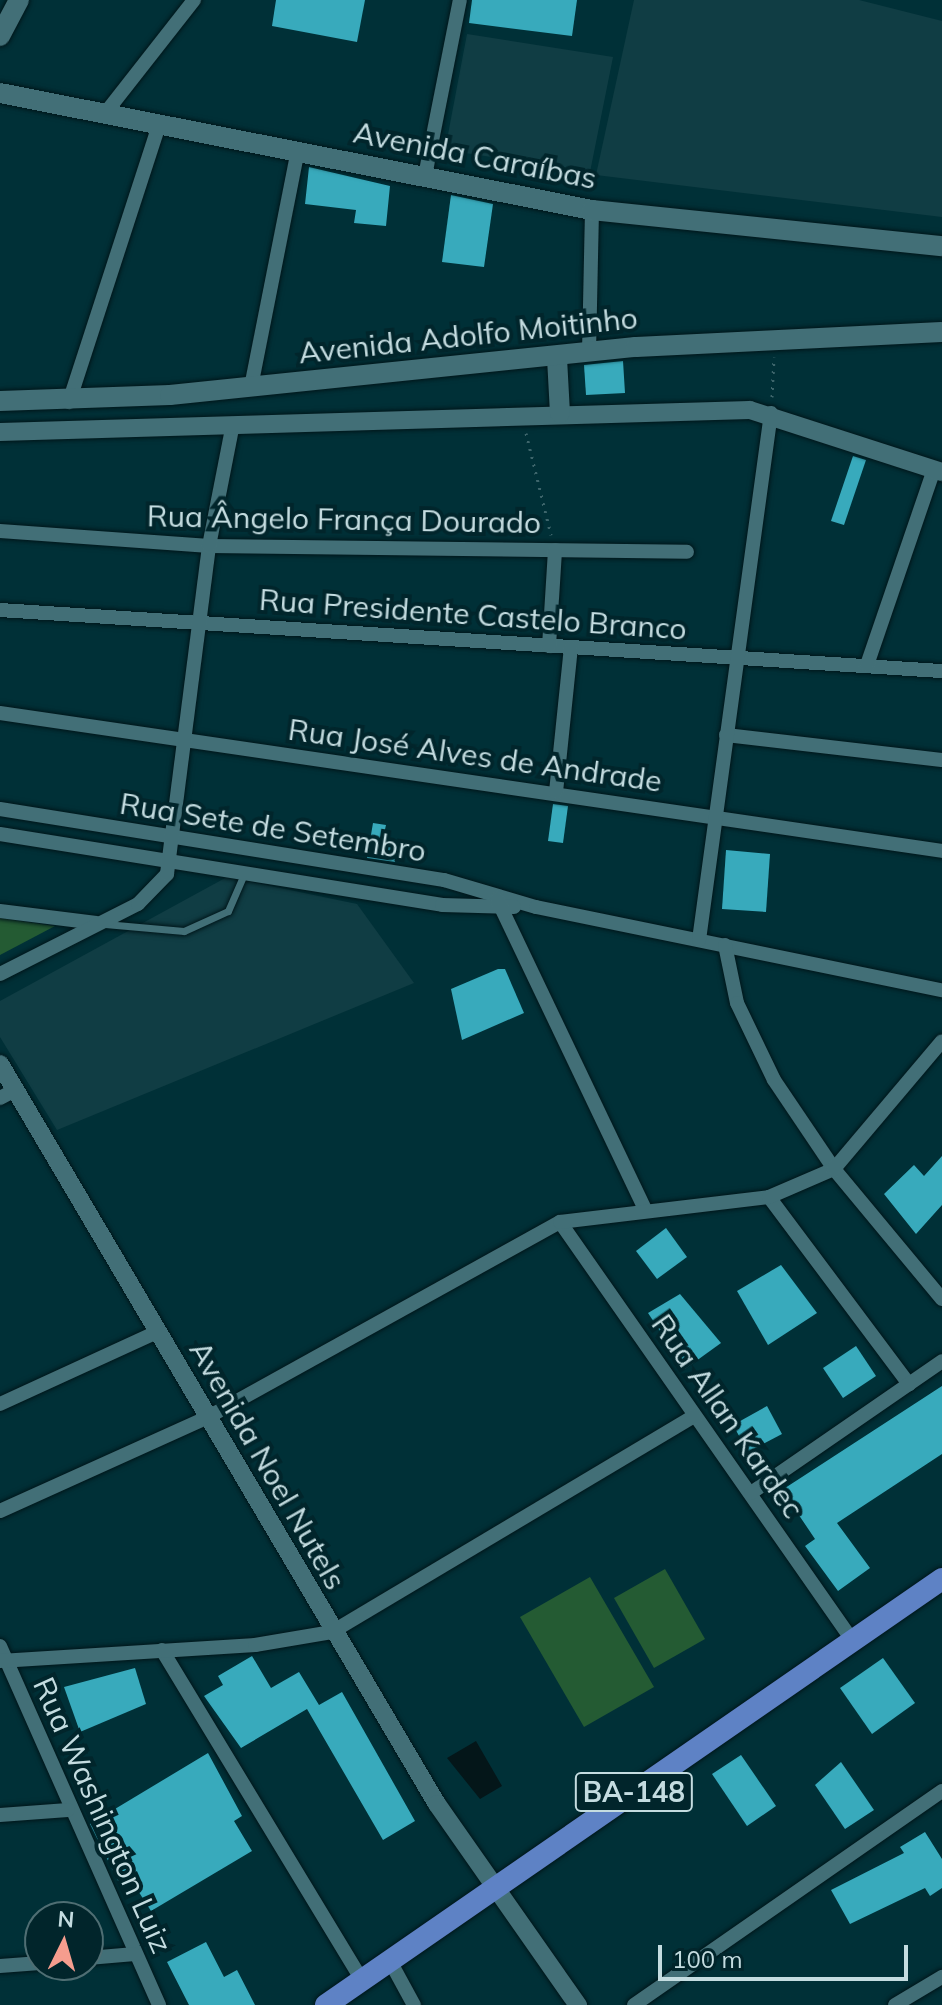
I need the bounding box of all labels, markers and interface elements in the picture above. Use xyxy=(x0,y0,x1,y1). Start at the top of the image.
street label: Avenida Caraíbas xyxy=(350,114,600,196)
street label: Avenida Adolfo Moitinho xyxy=(297,299,639,371)
street label: Rua Ângelo França Dourado xyxy=(147,498,541,540)
street label: Rua Presidente Castelo Branco xyxy=(258,581,688,647)
street label: Rua José Alves de Andrade xyxy=(286,711,664,799)
street label: Rua Sete de Setembro xyxy=(117,785,429,869)
street label: Rua Allan Kardec xyxy=(644,1307,812,1525)
street label: Avenida Noel Nutels xyxy=(182,1334,354,1596)
street label: Rua Washington Luiz xyxy=(26,1672,180,1958)
road number: BA-148 xyxy=(574,1768,694,1816)
north arrow xyxy=(24,1901,104,1981)
text: N xyxy=(56,1904,75,1934)
scale bar xyxy=(662,1929,912,1979)
text: 100 m xyxy=(672,1944,743,1974)

